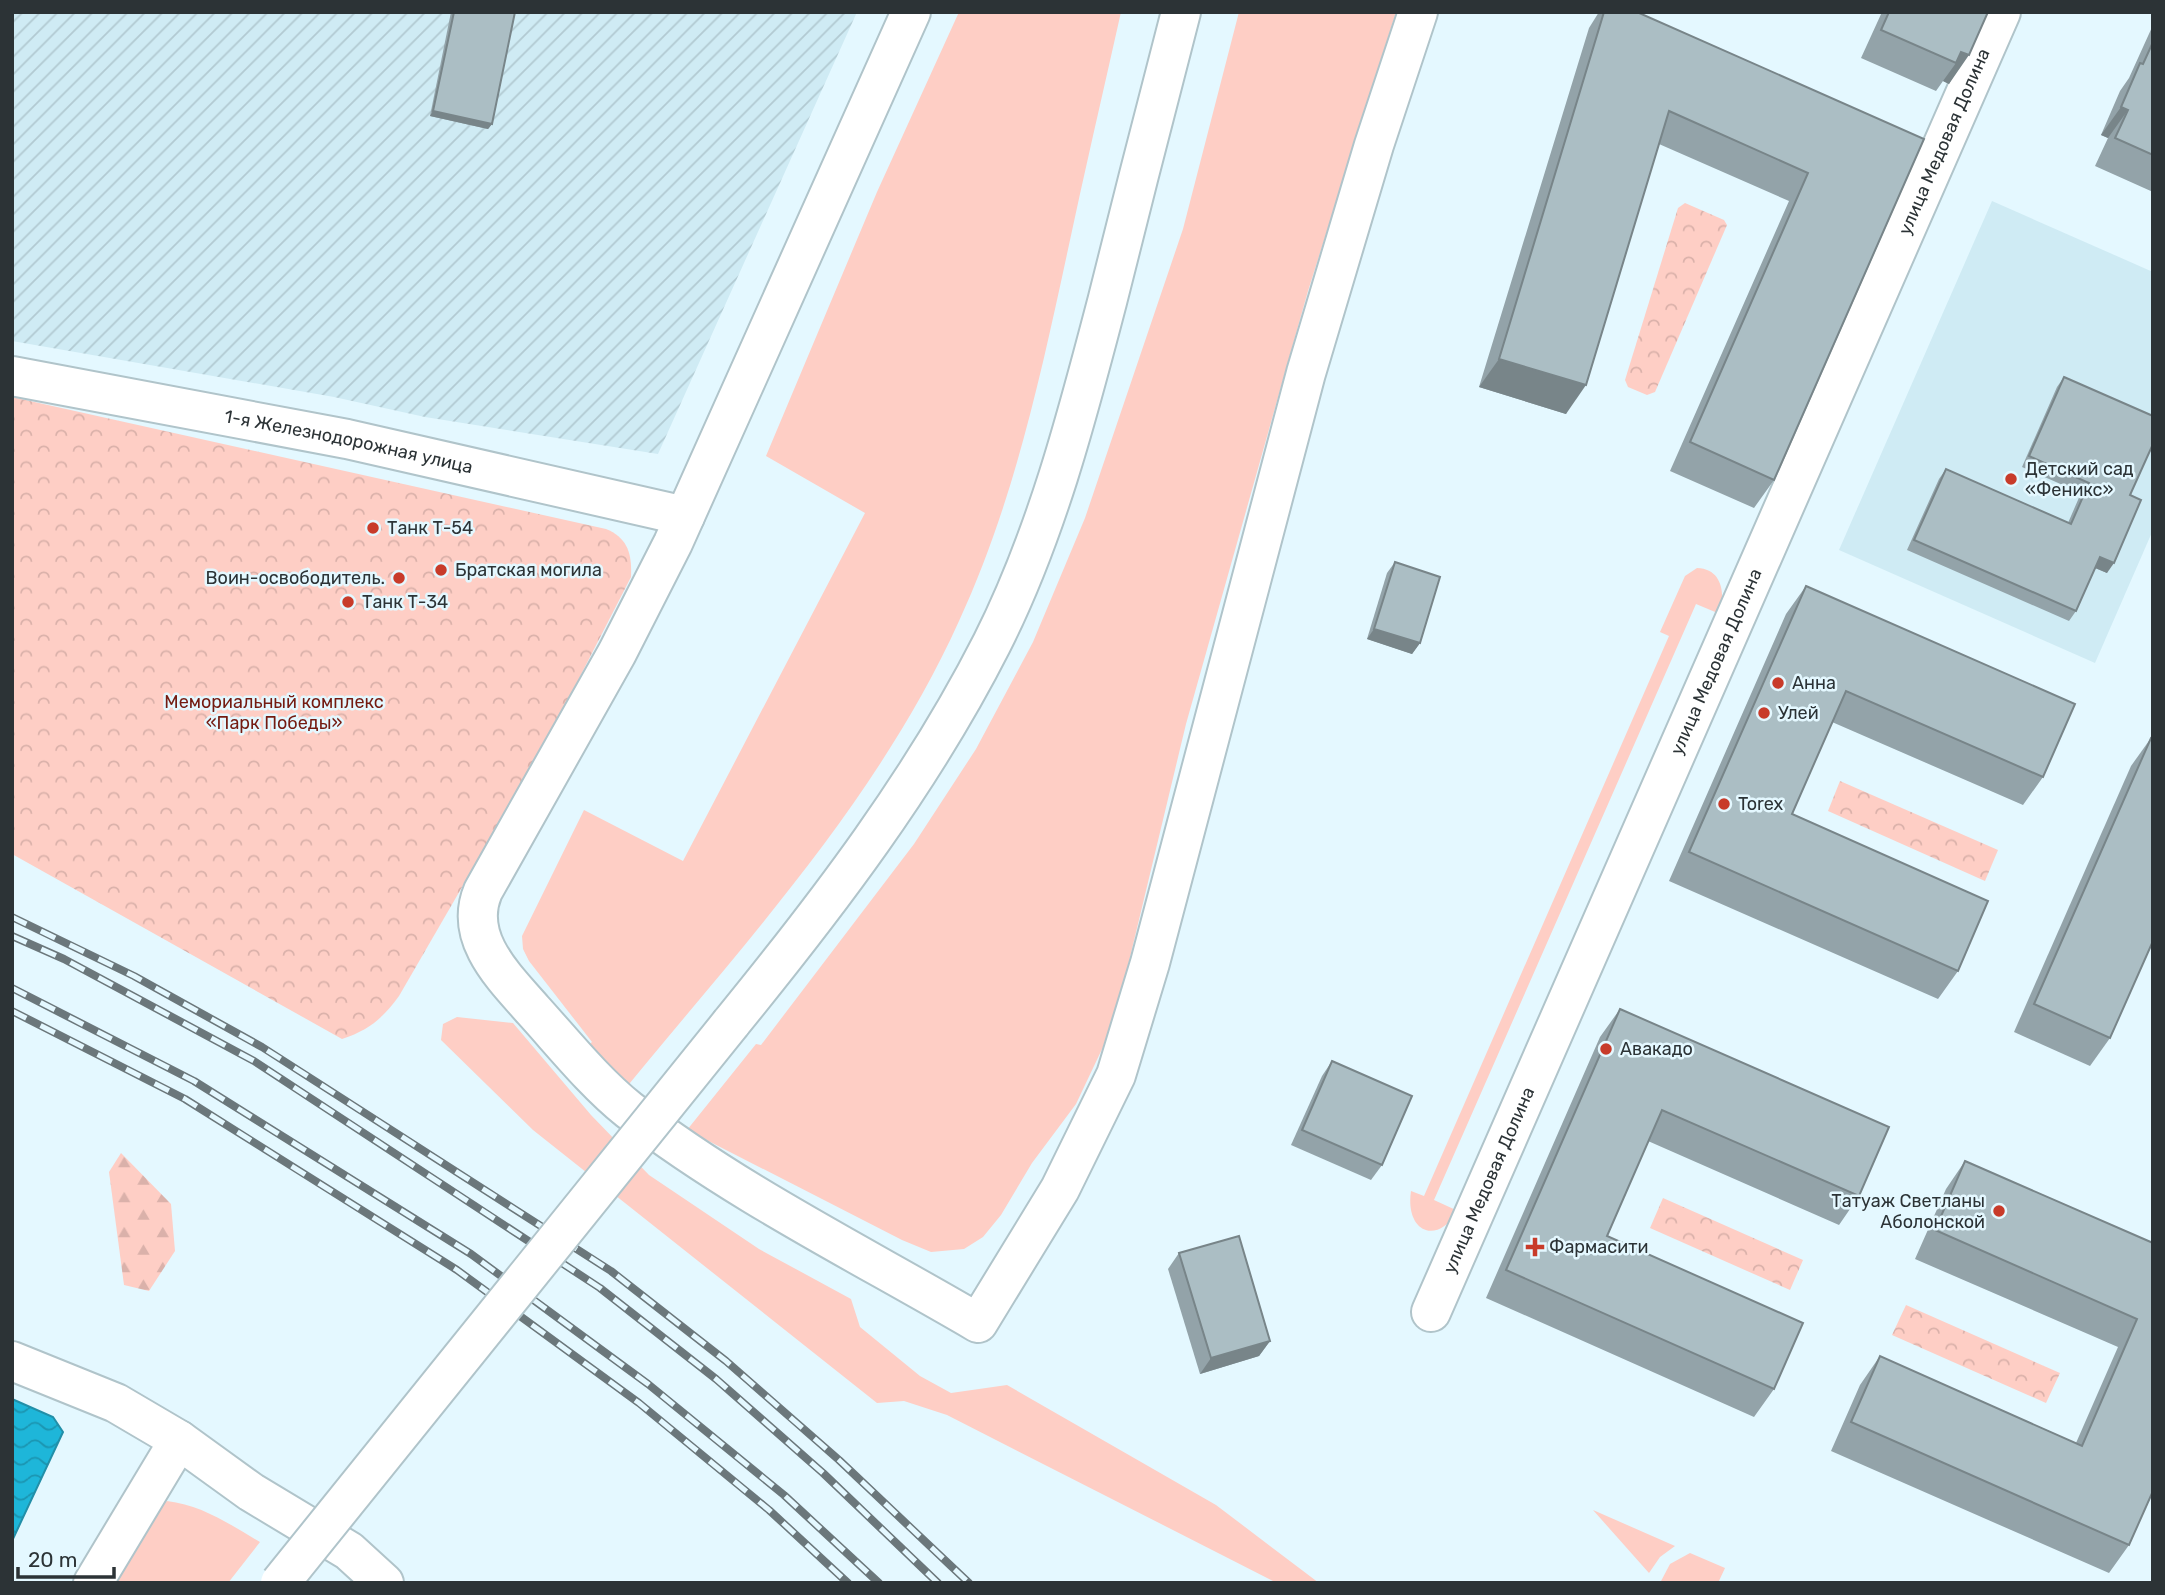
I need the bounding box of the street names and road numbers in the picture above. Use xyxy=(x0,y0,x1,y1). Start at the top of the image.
street label: улица Медовая Долина xyxy=(1894,45,1995,238)
street label: 1-я Железнодорожная улица xyxy=(223,405,475,478)
street label: улица Медовая Долина xyxy=(1666,565,1767,758)
street label: улица Медовая Долина xyxy=(1438,1084,1539,1277)

